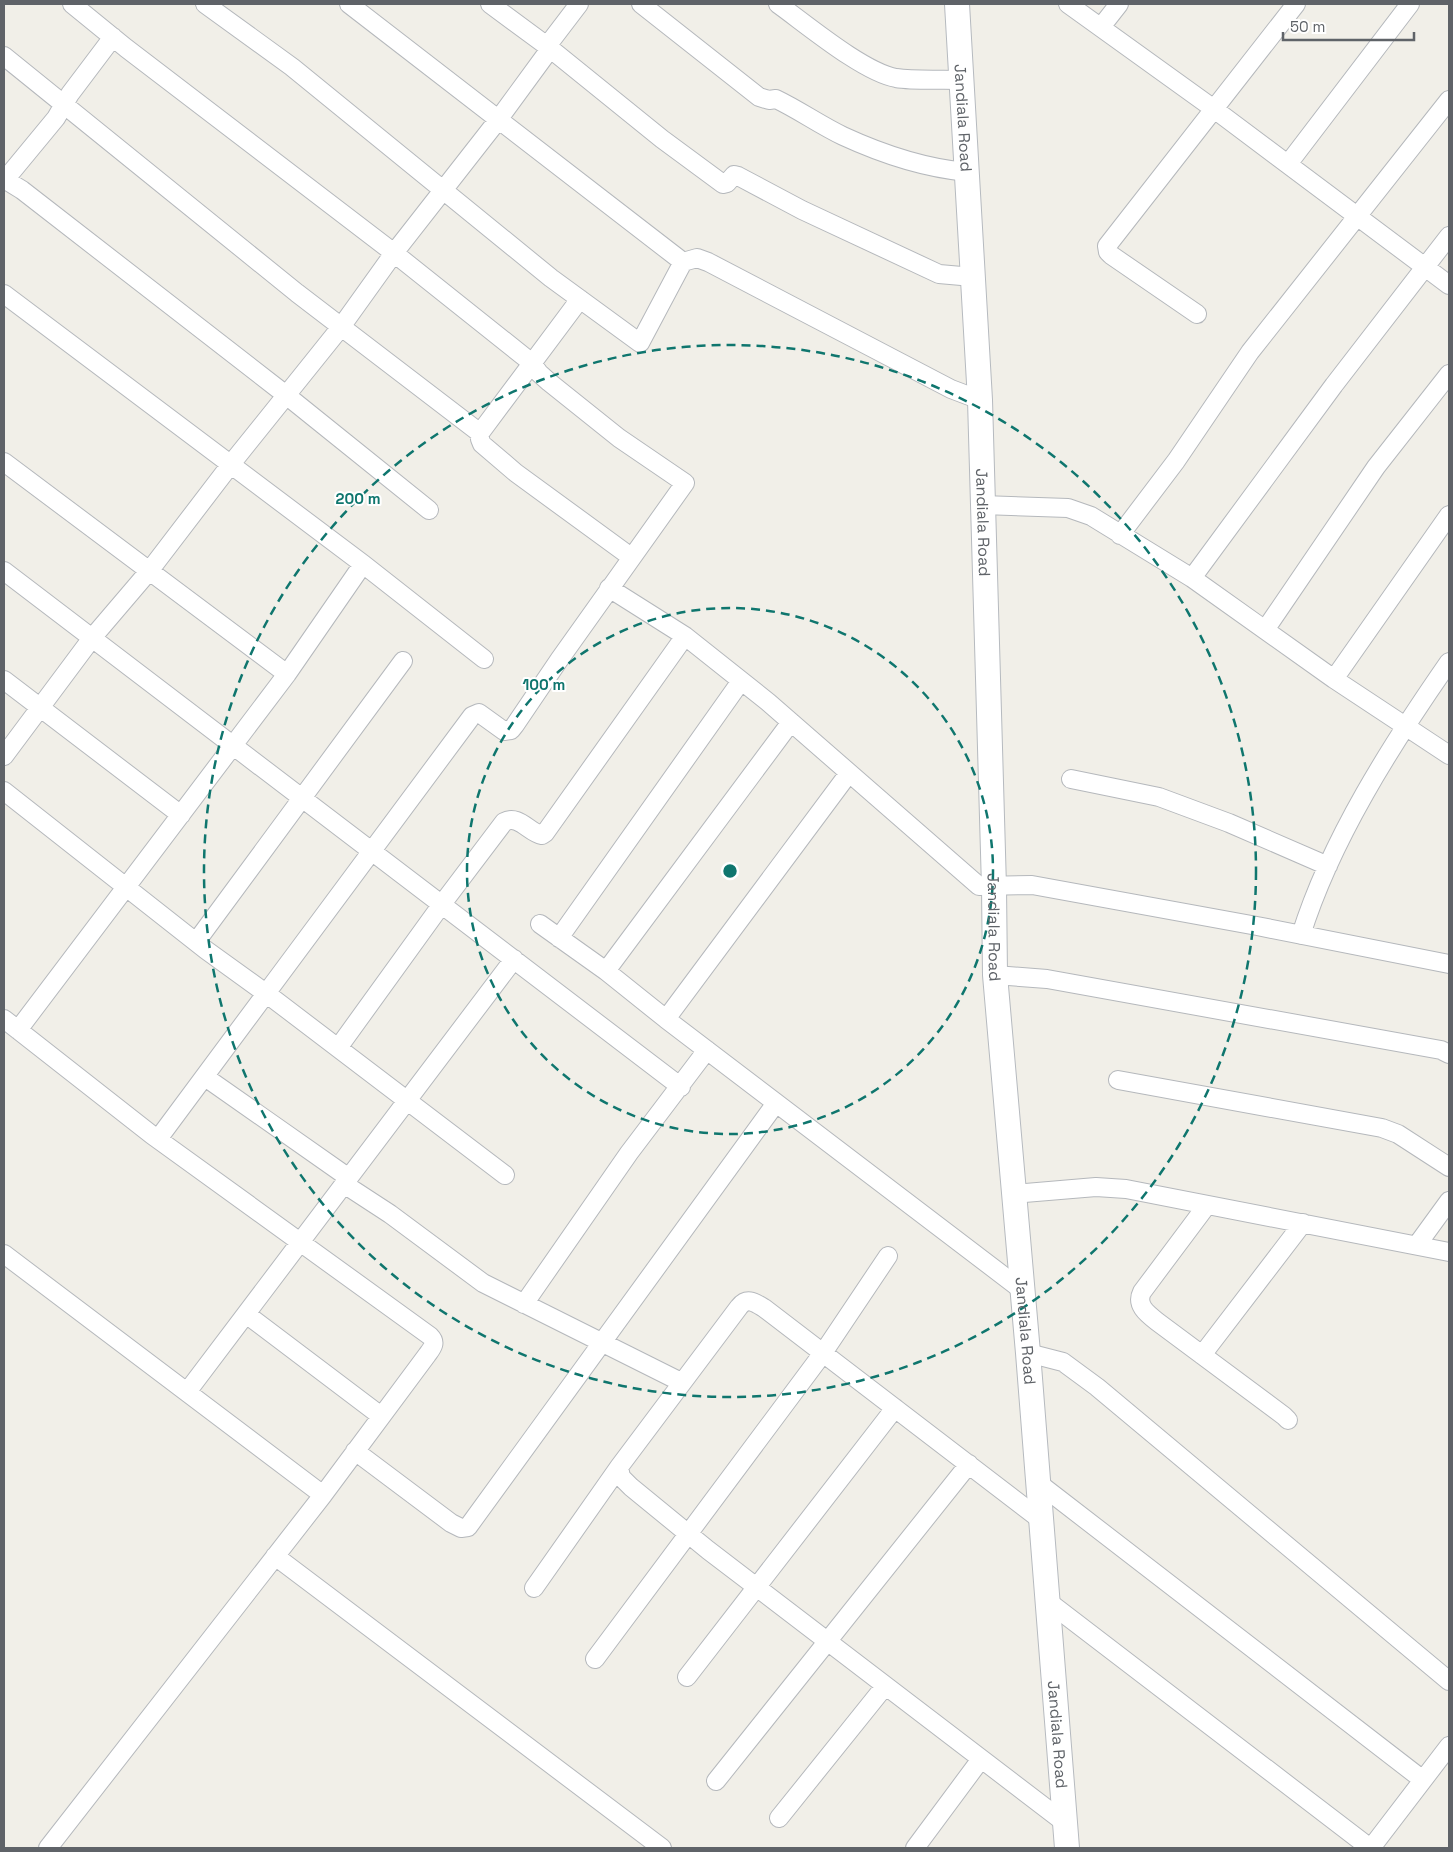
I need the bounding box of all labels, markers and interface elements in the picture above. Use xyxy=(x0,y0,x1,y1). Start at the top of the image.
scale bar xyxy=(1283,10,1414,42)
text: 50 m xyxy=(1290,17,1325,36)
street label: Jandiala Road xyxy=(949,63,977,172)
street label: Jandiala Road xyxy=(971,468,995,577)
text: 200 m xyxy=(336,489,380,508)
text: 100 m xyxy=(523,675,565,694)
centre of rings xyxy=(721,862,739,880)
street label: Jandiala Road xyxy=(983,873,1005,982)
street label: Jandiala Road xyxy=(1010,1276,1040,1386)
street label: Jandiala Road xyxy=(1043,1680,1072,1789)

